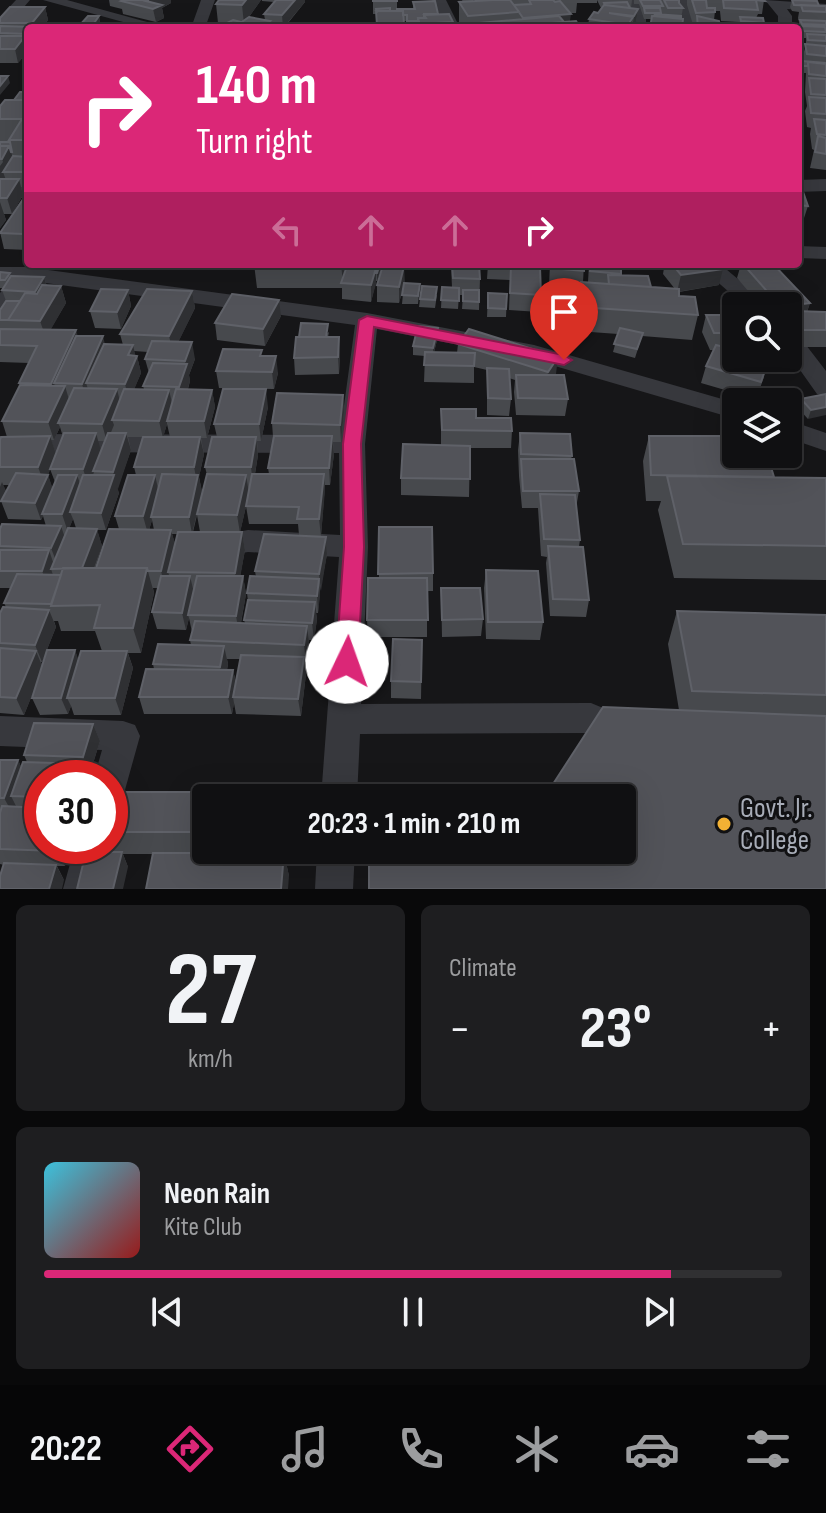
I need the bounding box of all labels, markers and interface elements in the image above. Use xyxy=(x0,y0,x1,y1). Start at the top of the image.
text: 140 m xyxy=(196,53,317,120)
icon: right xyxy=(64,56,168,160)
text: Turn right xyxy=(196,121,313,164)
icon: left xyxy=(265,208,309,252)
icon: ahead xyxy=(349,208,393,252)
icon: ahead xyxy=(433,208,477,252)
icon: right xyxy=(517,208,561,252)
pin xyxy=(530,278,598,360)
icon: arrive xyxy=(542,290,586,334)
map controls xyxy=(722,292,802,468)
button: search xyxy=(722,292,802,372)
button: layers xyxy=(722,388,802,468)
position arrow xyxy=(305,620,389,704)
speed limit sign: 30 xyxy=(24,760,128,864)
place label: Govt. Jr. College xyxy=(740,792,813,857)
text: 20:23 · 1 min · 210 m xyxy=(308,806,520,842)
marker: Govt. Jr. College xyxy=(715,815,733,833)
text: 27 xyxy=(165,929,256,1054)
text: Climate xyxy=(449,953,517,984)
text: 23° xyxy=(579,993,652,1065)
text: − xyxy=(449,1003,471,1056)
text: + xyxy=(760,1003,782,1056)
text: km/h xyxy=(188,1044,233,1075)
text: Neon Rain xyxy=(164,1176,270,1212)
text: Kite Club xyxy=(164,1212,242,1243)
icon: previous xyxy=(145,1290,189,1334)
icon: pause xyxy=(391,1290,435,1334)
icon: next xyxy=(637,1290,681,1334)
icon: directions xyxy=(162,1421,218,1477)
icon: music xyxy=(277,1421,333,1477)
icon: phone xyxy=(393,1421,449,1477)
icon: climate xyxy=(509,1421,565,1477)
icon: car xyxy=(624,1421,680,1477)
icon: filters xyxy=(740,1421,796,1477)
text: 20:22 xyxy=(30,1428,102,1471)

